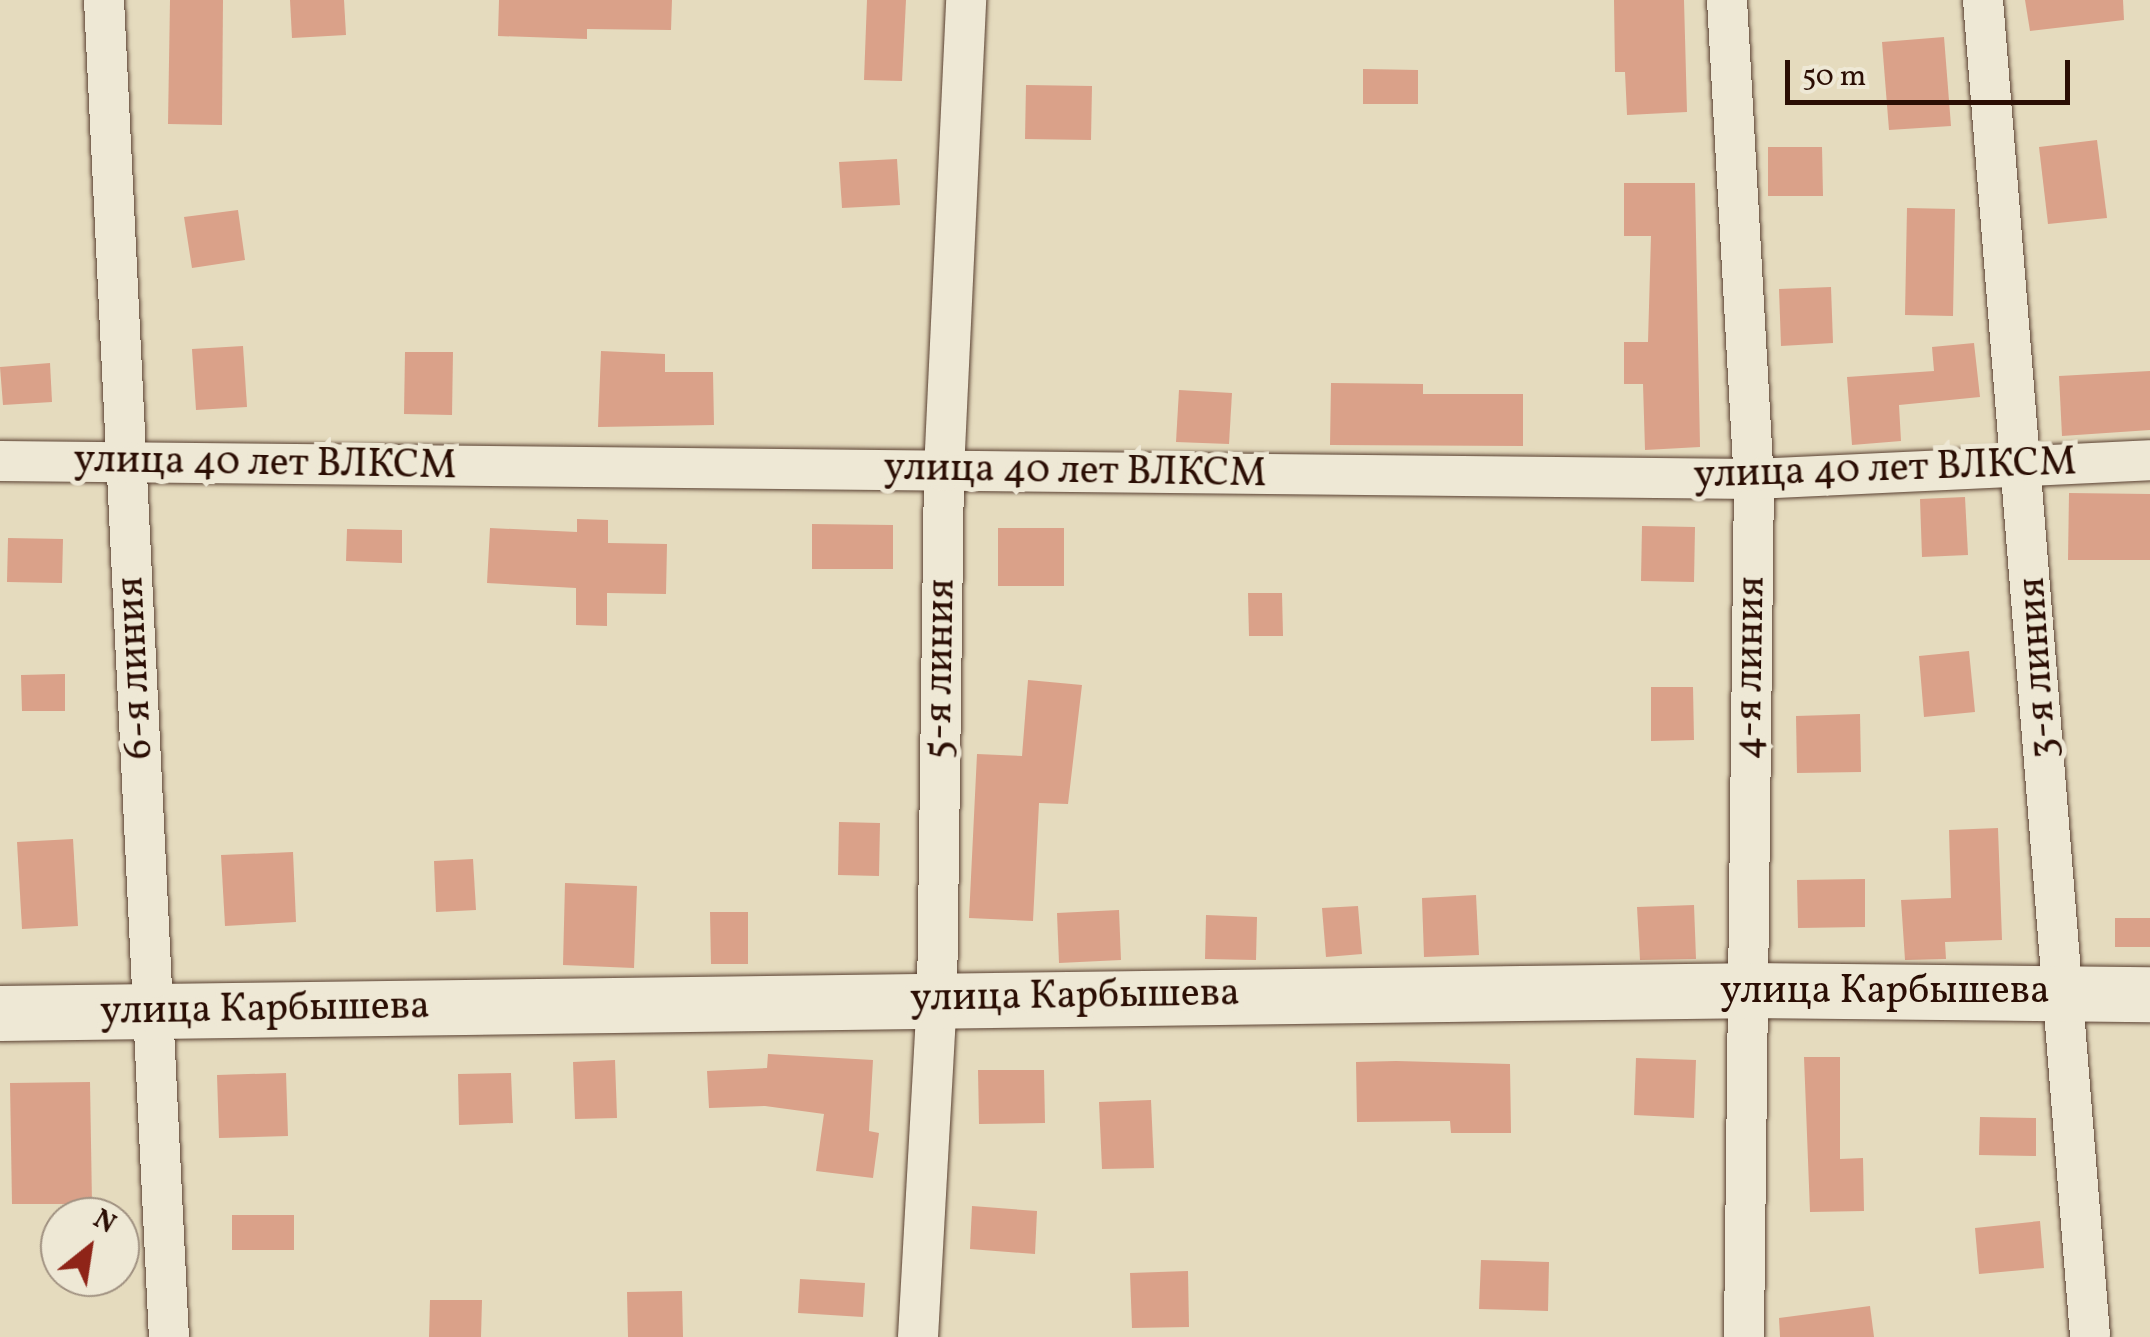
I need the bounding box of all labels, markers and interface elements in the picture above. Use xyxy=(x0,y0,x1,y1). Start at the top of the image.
scale bar xyxy=(1790,40,2075,102)
text: 50 m xyxy=(1802,56,1866,98)
street label: улица 40 лет ВЛКСМ xyxy=(73,437,457,491)
street label: улица 40 лет ВЛКСМ xyxy=(1693,439,2077,501)
street label: улица 40 лет ВЛКСМ xyxy=(883,445,1267,499)
street label: 6-я линия xyxy=(107,575,165,761)
street label: 4-я линия xyxy=(1725,576,1777,760)
street label: 3-я линия xyxy=(2009,576,2069,760)
street label: 5-я линия xyxy=(915,578,967,760)
street label: улица Карбышева xyxy=(1720,968,2050,1016)
street label: улица Карбышева xyxy=(910,970,1240,1024)
street label: улица Карбышева xyxy=(100,983,430,1037)
north arrow xyxy=(40,1197,140,1297)
text: N xyxy=(86,1200,123,1244)

